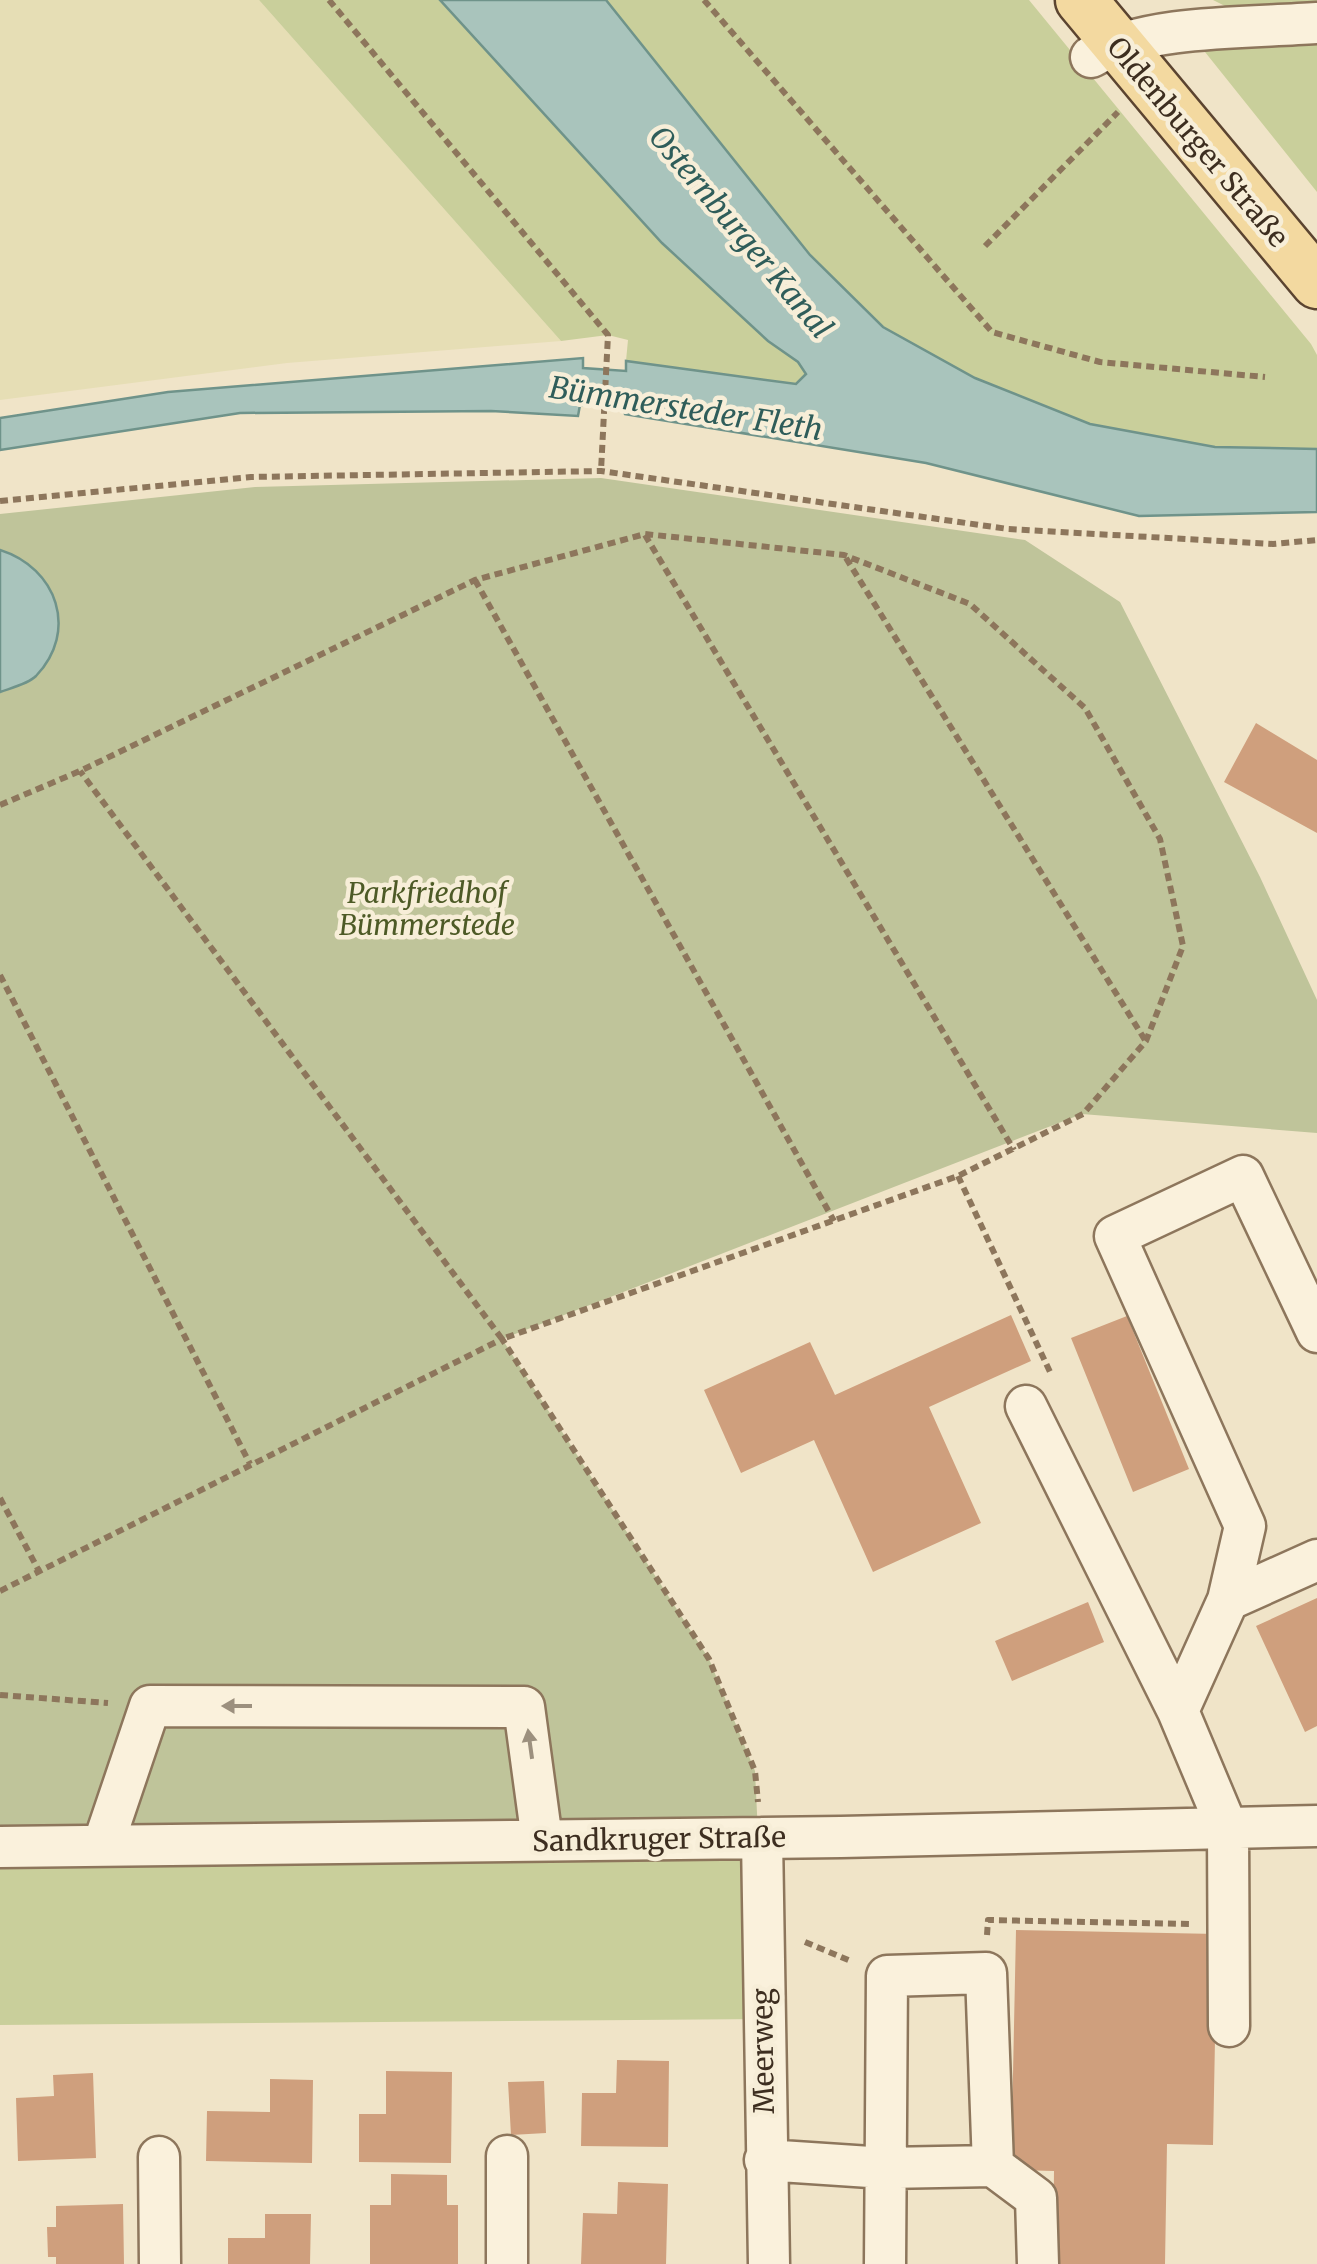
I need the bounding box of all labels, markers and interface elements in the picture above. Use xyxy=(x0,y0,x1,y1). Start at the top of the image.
street label: Oldenburger Straße xyxy=(1100,30,1296,254)
water label: Osternburger Kanal xyxy=(641,118,841,346)
water label: Bümmersteder Fleth xyxy=(547,368,825,448)
park label: Parkfriedhof Bümmerstede xyxy=(339,875,515,943)
one-way arrow xyxy=(220,1698,252,1714)
one-way arrow xyxy=(521,1727,537,1759)
street label: Sandkruger Straße xyxy=(532,1819,786,1859)
street label: Meerweg xyxy=(744,1988,782,2114)

